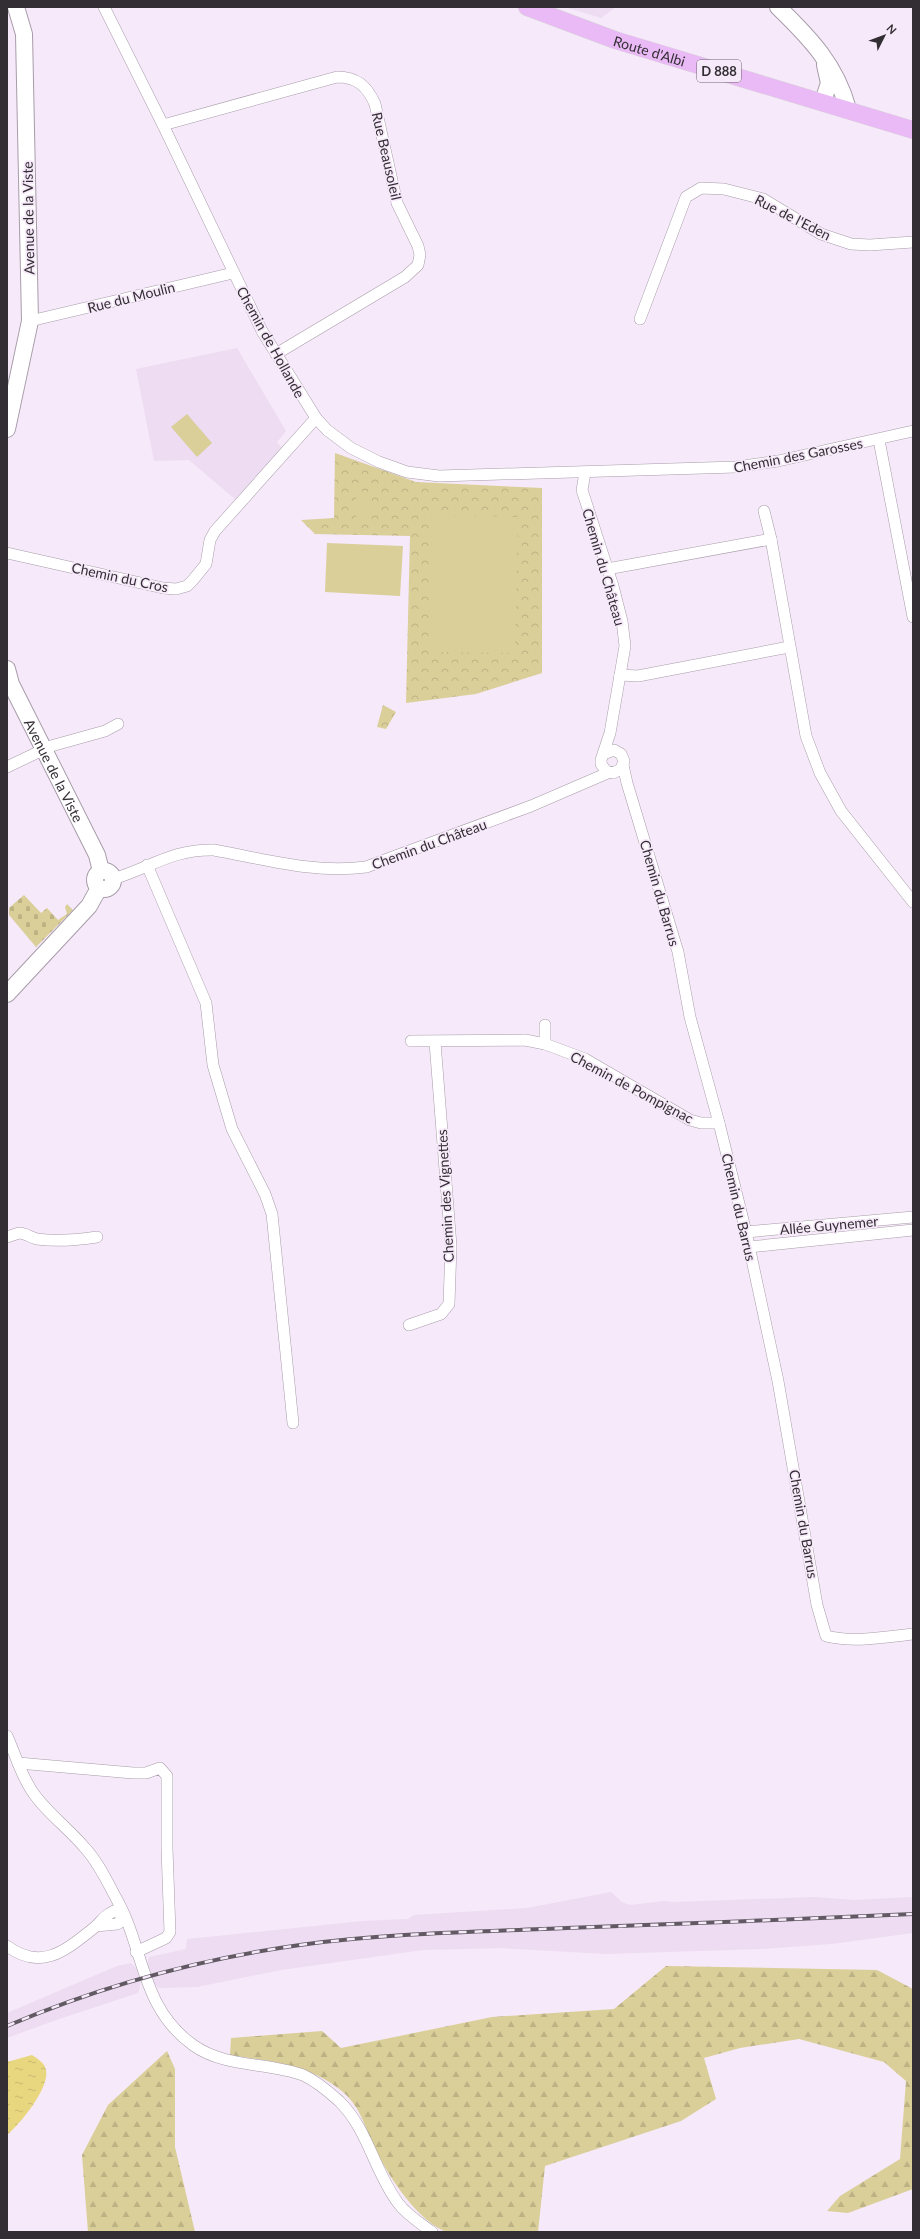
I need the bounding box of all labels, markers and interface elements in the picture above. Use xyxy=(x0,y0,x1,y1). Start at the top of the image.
north arrow xyxy=(864,16,904,56)
text: N xyxy=(884,21,899,36)
street label: Route d'Albi xyxy=(612,32,687,69)
road number: D 888 xyxy=(697,60,741,82)
street label: Rue Beausoleil xyxy=(369,110,405,202)
street label: Avenue de la Viste xyxy=(19,161,37,275)
street label: Rue de l'Eden xyxy=(752,191,834,243)
street label: Rue du Moulin xyxy=(86,278,176,316)
street label: Chemin de Hollande xyxy=(233,283,309,401)
street label: Chemin des Garosses xyxy=(732,434,864,476)
street label: Chemin du Château xyxy=(579,506,629,628)
street label: Chemin du Cros xyxy=(70,558,170,596)
street label: Avenue de la Viste xyxy=(21,716,87,825)
street label: Chemin du Château xyxy=(369,815,489,873)
street label: Chemin du Barrus xyxy=(637,838,683,948)
street label: Chemin de Pompignac xyxy=(567,1047,697,1127)
street label: Chemin des Vignettes xyxy=(433,1129,457,1263)
street label: Chemin du Barrus xyxy=(718,1151,760,1263)
street label: Allée Guynemer xyxy=(779,1212,879,1238)
street label: Chemin du Barrus xyxy=(786,1468,822,1580)

